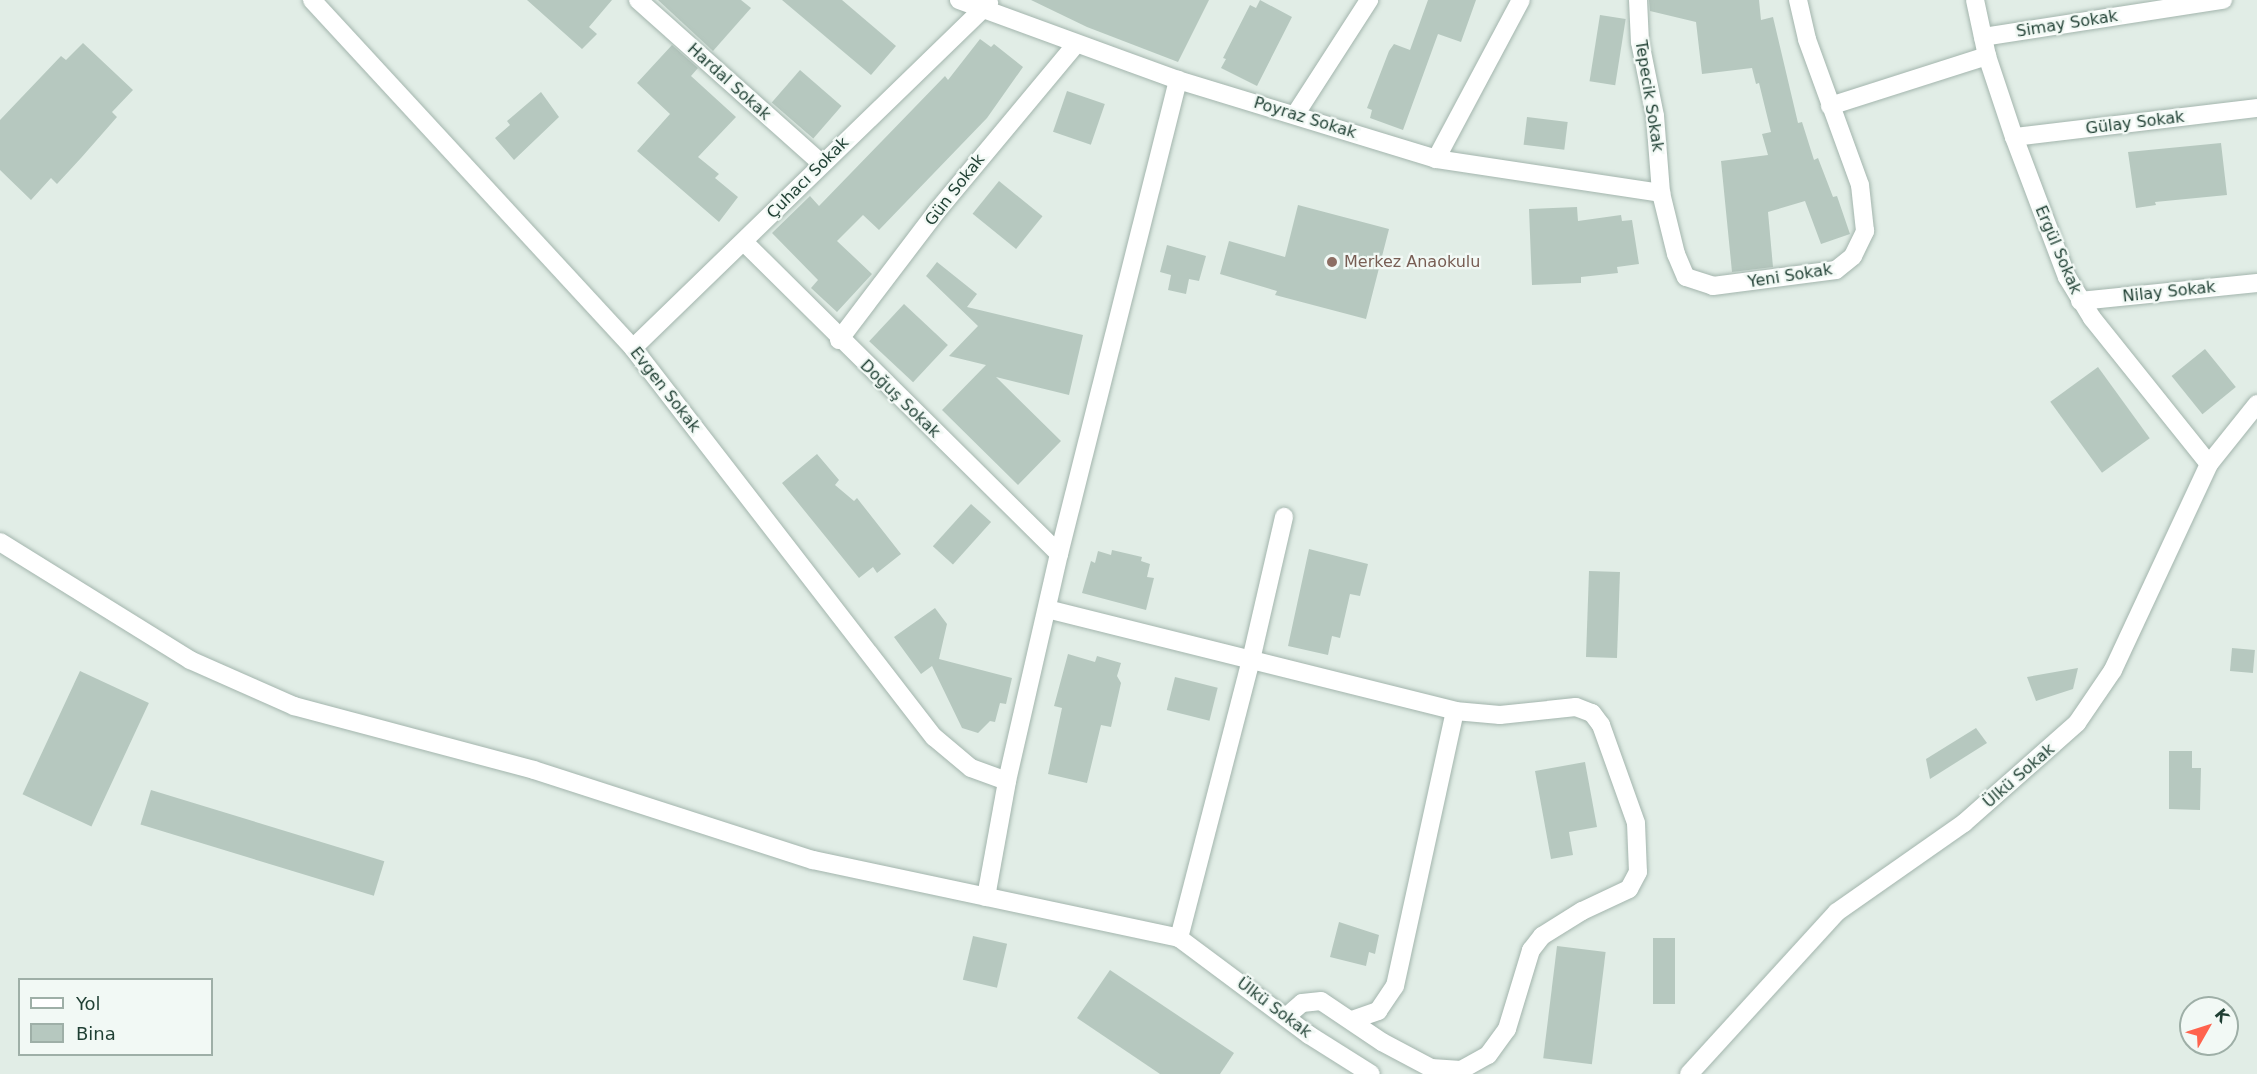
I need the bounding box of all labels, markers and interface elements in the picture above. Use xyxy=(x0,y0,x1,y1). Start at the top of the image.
street label: Simay Sokak xyxy=(2015,6,2119,42)
street label: Tepecik Sokak xyxy=(1631,39,1667,153)
street label: Hardal Sokak xyxy=(683,40,775,124)
street label: Poyraz Sokak xyxy=(1251,93,1359,143)
street label: Gülay Sokak xyxy=(2085,107,2185,139)
street label: Çuhacı Sokak xyxy=(763,133,853,223)
street label: Gün Sokak xyxy=(921,150,989,230)
street label: Ergül Sokak xyxy=(2031,203,2085,297)
place label: Merkez Anaokulu xyxy=(1344,252,1480,272)
marker: Merkez Anaokulu xyxy=(1325,255,1339,269)
street label: Yeni Sokak xyxy=(1746,260,1834,292)
street label: Nilay Sokak xyxy=(2122,278,2216,306)
street label: Evgen Sokak xyxy=(626,344,704,436)
street label: Doğuş Sokak xyxy=(856,356,944,442)
street label: Ülkü Sokak xyxy=(1979,740,2059,812)
street label: Ülkü Sokak xyxy=(1233,974,1315,1042)
legend xyxy=(18,978,213,1056)
text: Yol xyxy=(76,993,101,1014)
north arrow xyxy=(2179,996,2239,1056)
text: K xyxy=(2211,1005,2233,1026)
text: Bina xyxy=(76,1023,116,1044)

